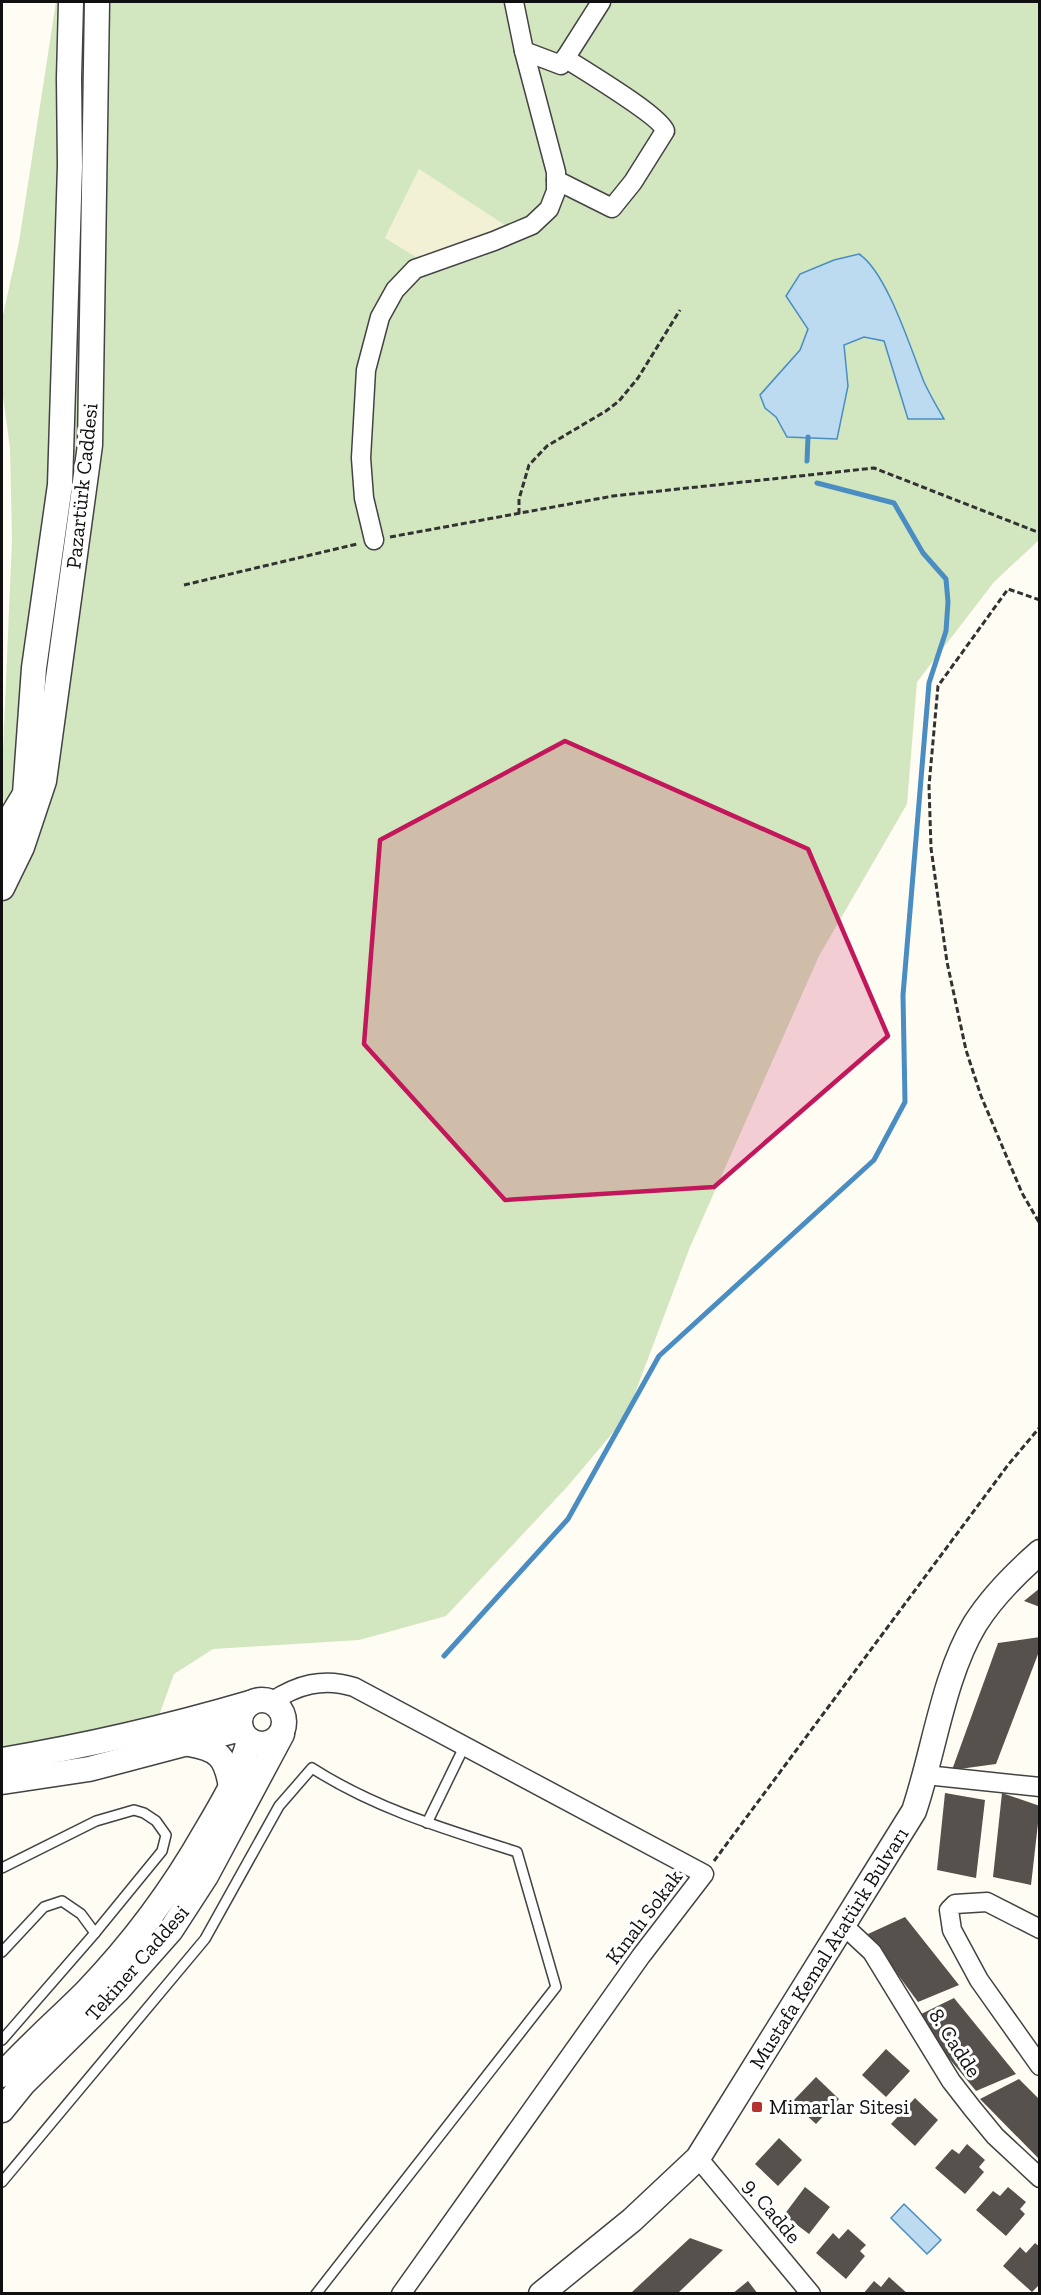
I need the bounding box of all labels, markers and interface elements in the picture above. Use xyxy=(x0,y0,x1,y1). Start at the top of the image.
street label: Pazartürk Caddesi xyxy=(60,402,103,570)
street label: Mustafa Kemal Atatürk Bulvarı xyxy=(744,1822,913,2073)
street label: Kınalı Sokak xyxy=(600,1865,687,1969)
street label: Tekiner Caddesi xyxy=(80,1900,194,2026)
street label: 8. Cadde xyxy=(924,2004,987,2082)
place label: Mimarlar Sitesi xyxy=(769,2094,909,2119)
marker: Mimarlar Sitesi xyxy=(750,2100,764,2114)
street label: 9. Cadde xyxy=(738,2173,807,2248)

